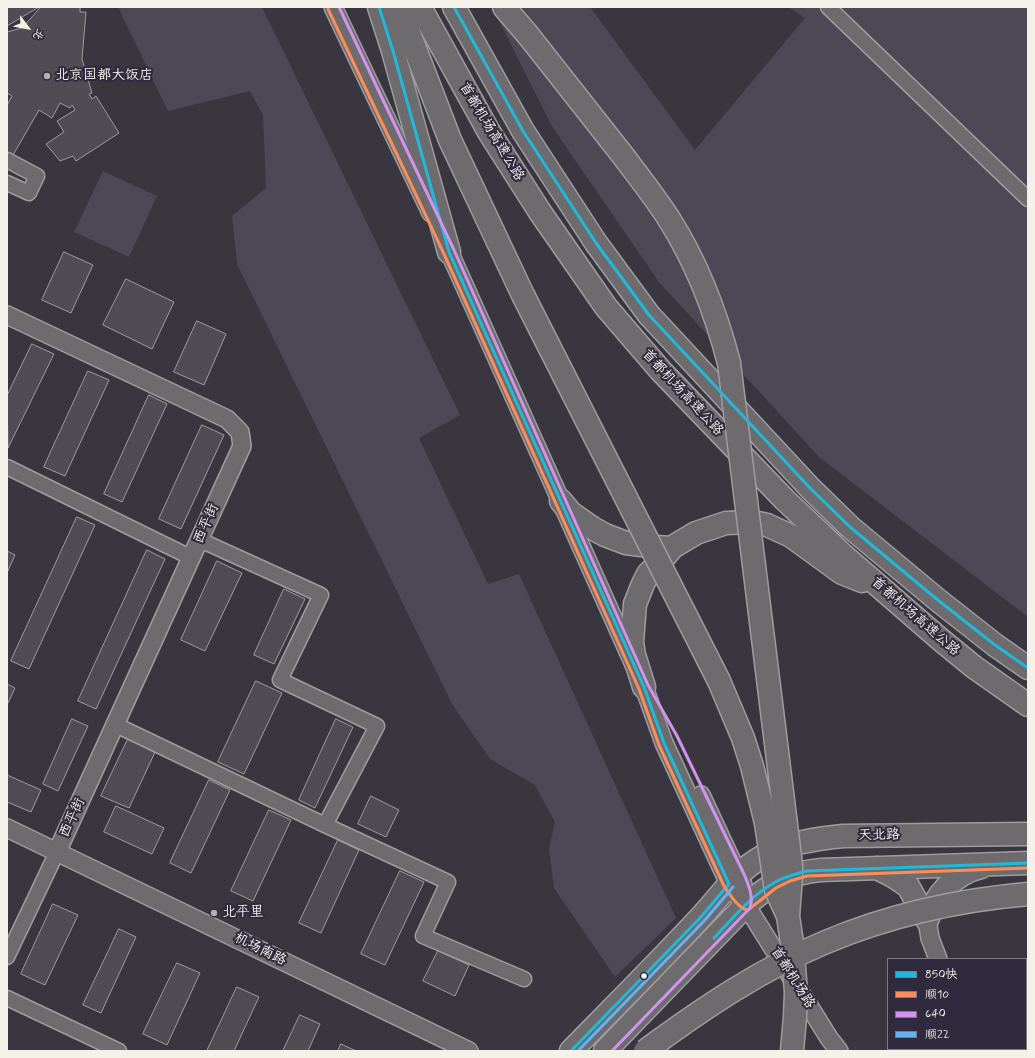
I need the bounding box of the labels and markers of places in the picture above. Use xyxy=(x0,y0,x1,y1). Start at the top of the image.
place label: 北京国都大饭店 xyxy=(55,68,153,84)
marker: 北京国都大饭店 xyxy=(42,71,52,81)
place label: 北平里 xyxy=(222,905,264,921)
marker: 北平里 xyxy=(209,908,219,918)
unlabelled marker xyxy=(639,971,649,981)

